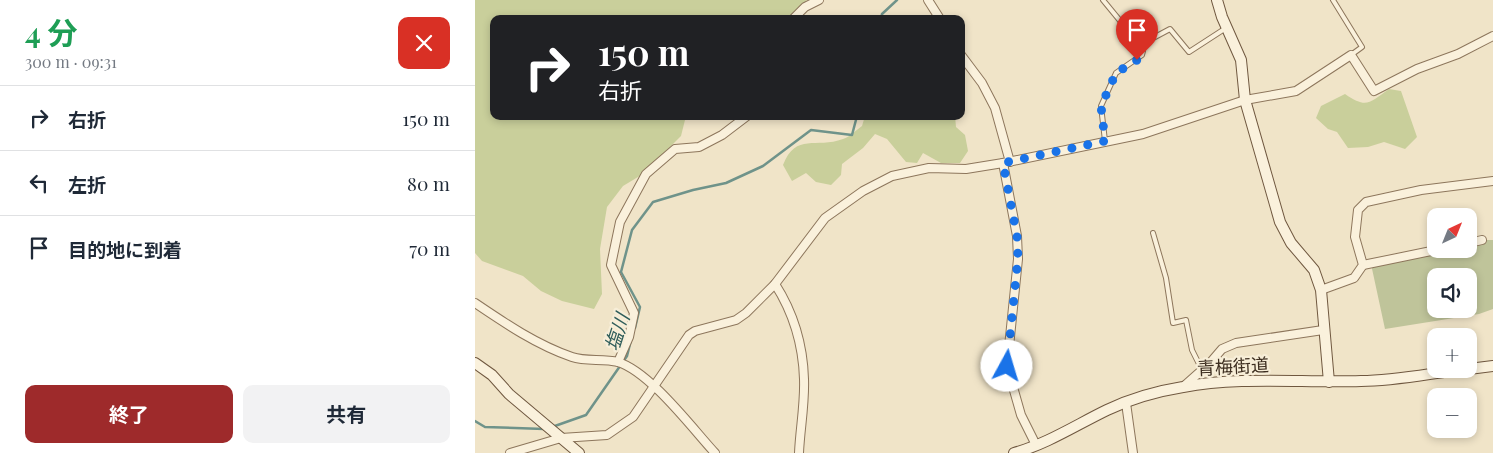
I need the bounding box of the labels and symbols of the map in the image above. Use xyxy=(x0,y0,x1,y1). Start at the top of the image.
pin xyxy=(1116,9,1158,60)
north arrow xyxy=(1427,208,1477,258)
water label: 塩川 xyxy=(598,308,635,354)
position arrow xyxy=(980,339,1032,391)
street label: 青梅街道 xyxy=(1196,352,1270,380)

